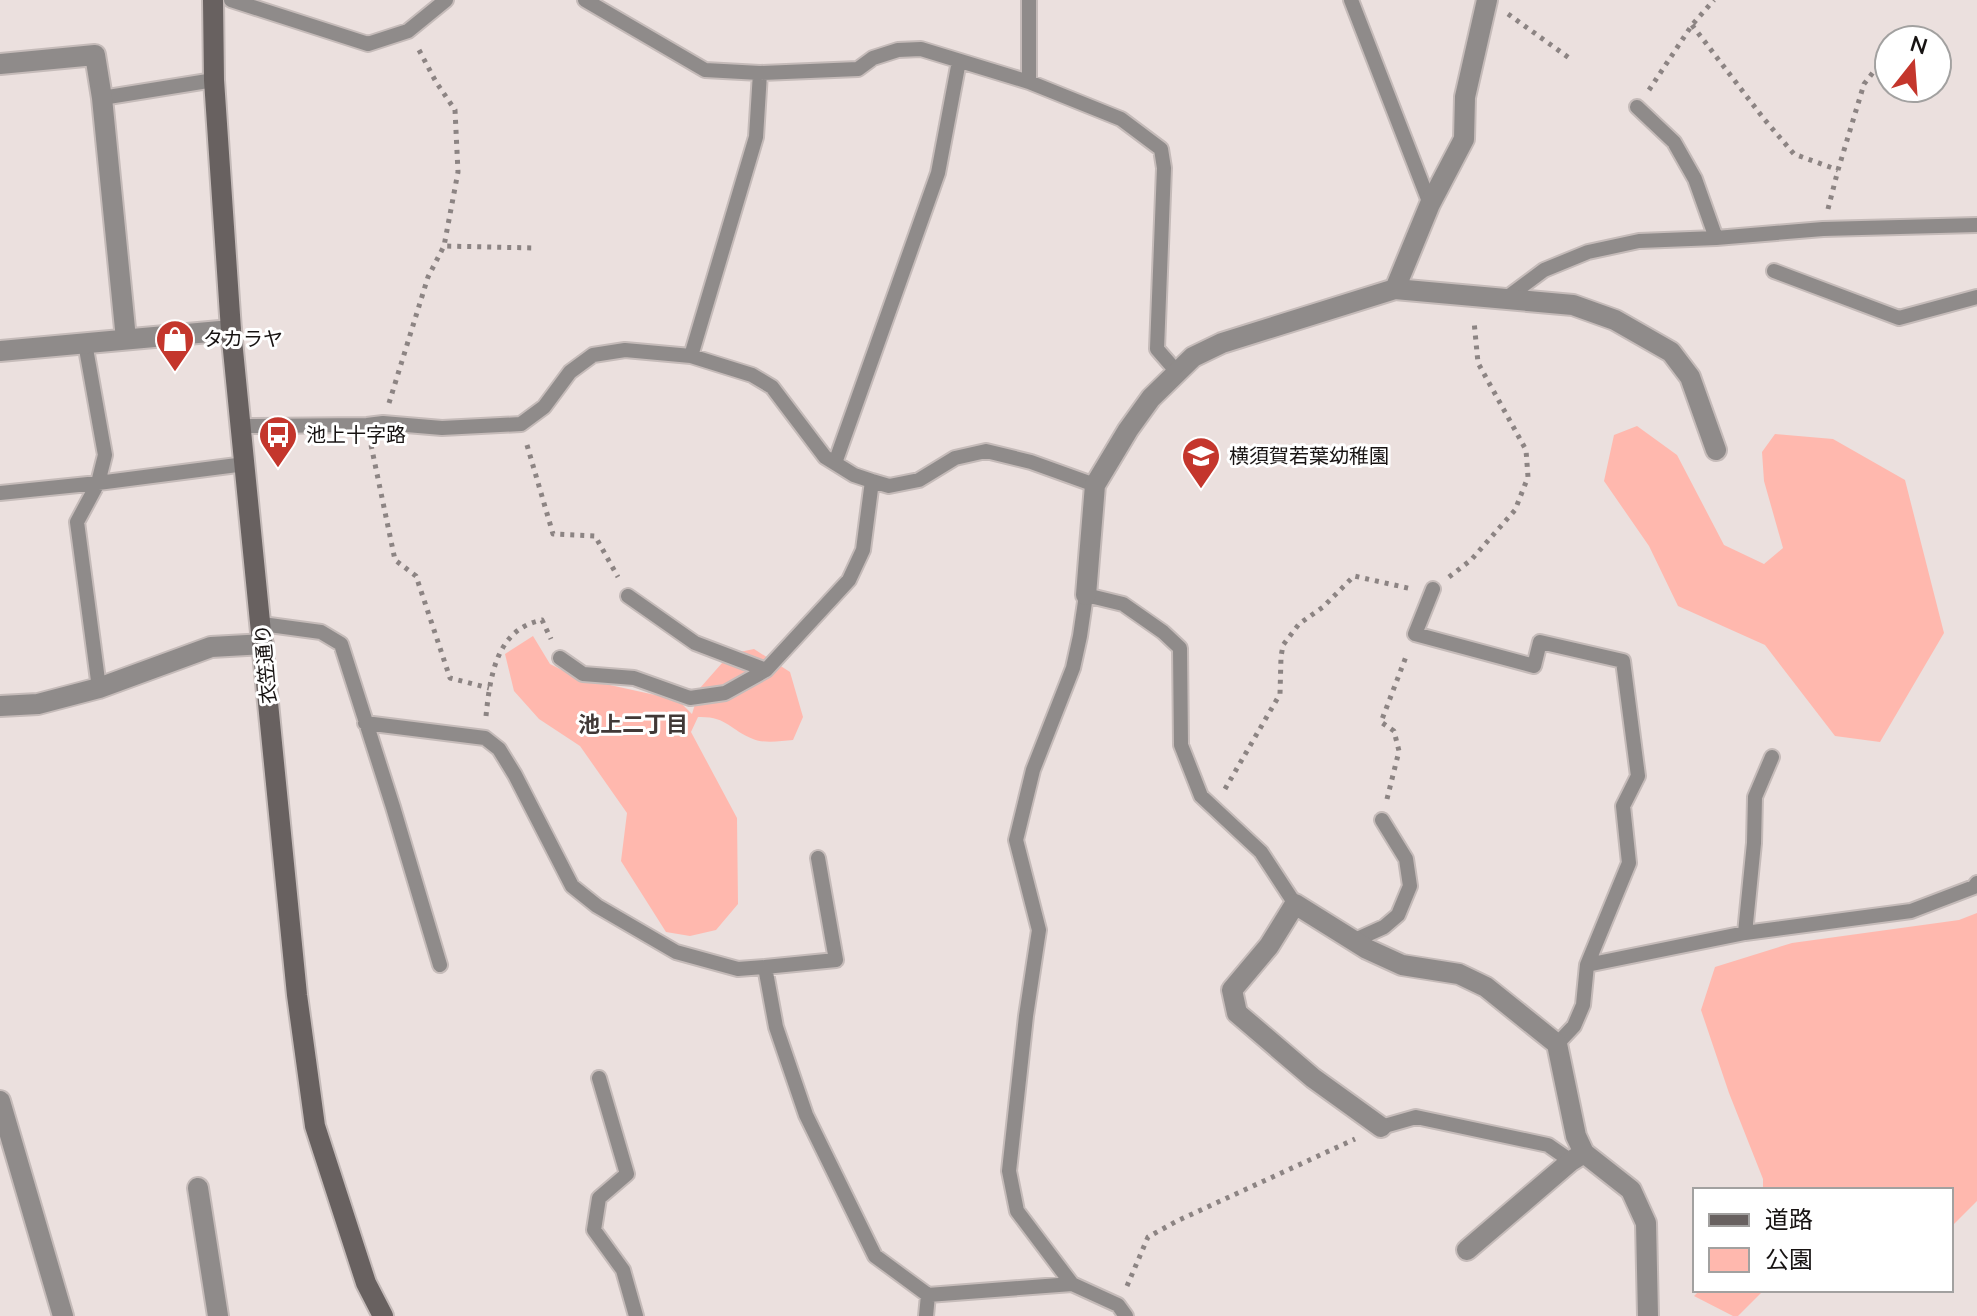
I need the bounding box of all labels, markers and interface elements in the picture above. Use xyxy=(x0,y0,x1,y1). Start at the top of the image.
north arrow xyxy=(1873,24,1953,104)
text: N xyxy=(1906,29,1931,63)
shop icon: タカラヤ xyxy=(154,318,196,373)
place label: タカラヤ xyxy=(203,326,283,353)
bus stop icon: 池上十字路 xyxy=(257,414,299,469)
place label: 池上十字路 xyxy=(306,422,406,449)
school or university icon: 横須賀若葉幼稚園 xyxy=(1180,435,1222,490)
place label: 横須賀若葉幼稚園 xyxy=(1229,443,1389,470)
street label: 衣笠通り xyxy=(249,623,283,705)
district label: 池上二丁目 xyxy=(578,710,688,740)
legend xyxy=(1693,1188,1953,1292)
text: 道路 xyxy=(1765,1204,1813,1236)
text: 公園 xyxy=(1765,1244,1813,1276)

